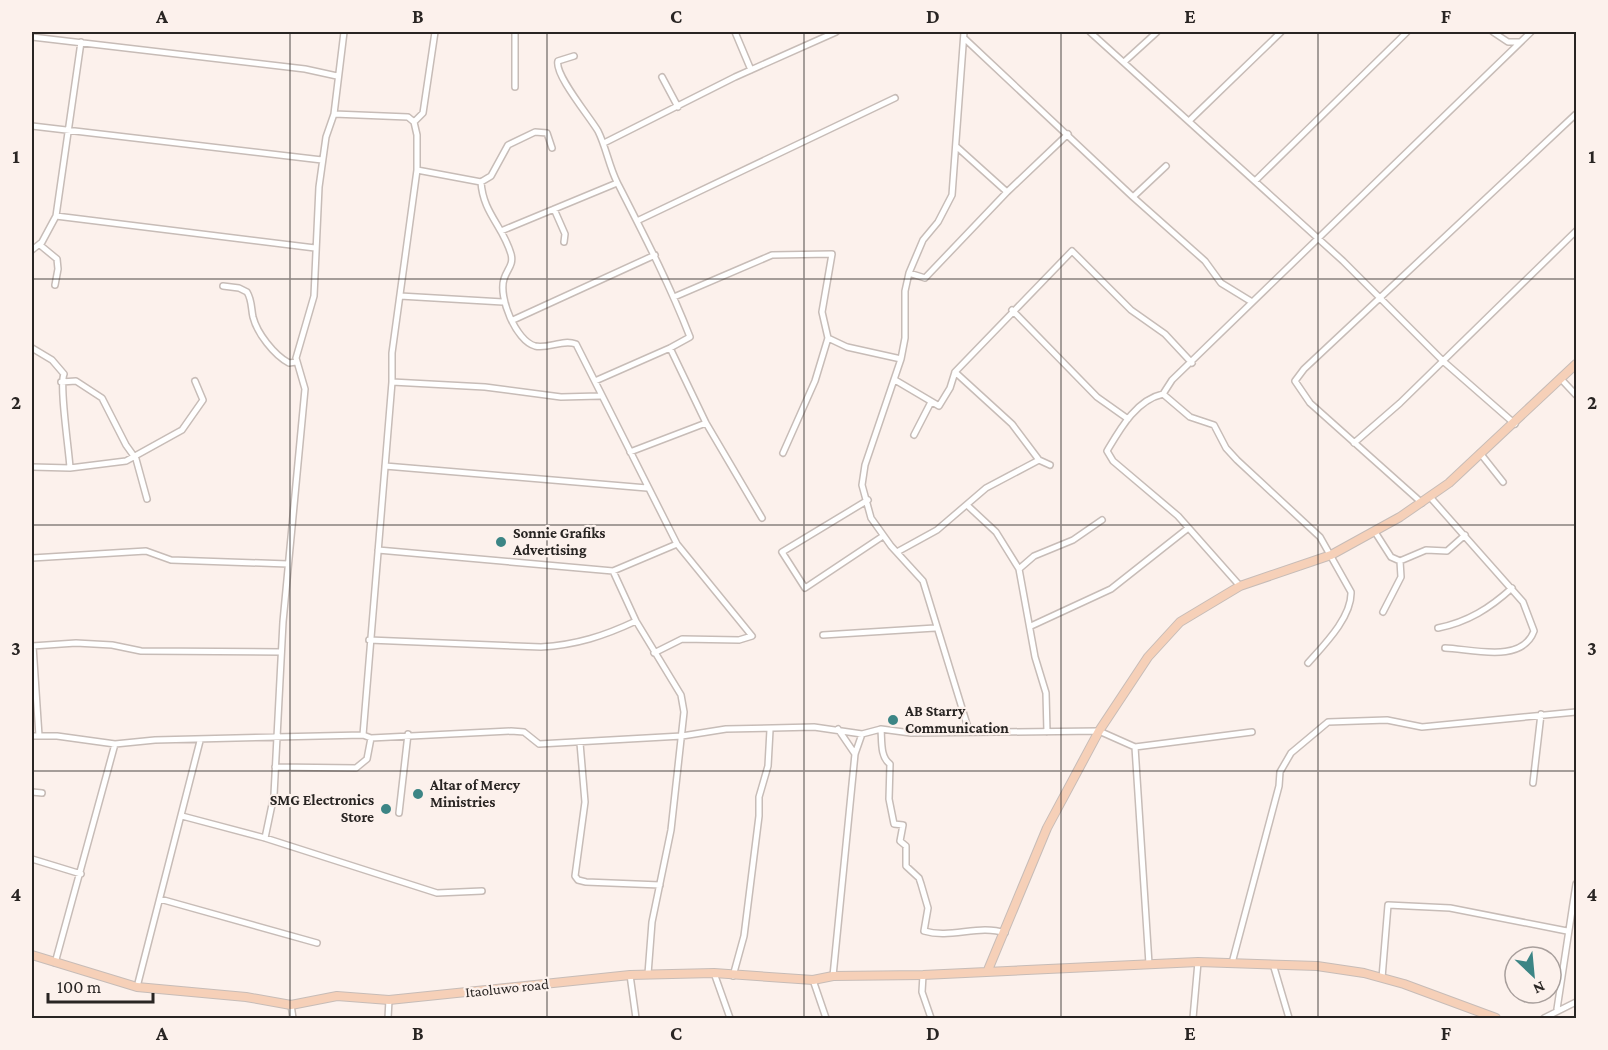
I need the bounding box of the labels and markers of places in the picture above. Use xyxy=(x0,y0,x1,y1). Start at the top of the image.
place label: Sonnie Grafiks Advertising xyxy=(512,525,605,558)
marker: Sonnie Grafiks Advertising xyxy=(494,535,508,549)
place label: AB Starry Communication xyxy=(904,703,1009,736)
marker: AB Starry Communication xyxy=(886,713,900,727)
place label: Altar of Mercy Ministries xyxy=(429,777,521,810)
marker: Altar of Mercy Ministries xyxy=(411,787,425,801)
place label: SMG Electronics Store xyxy=(270,792,374,825)
marker: SMG Electronics Store xyxy=(379,802,393,816)

